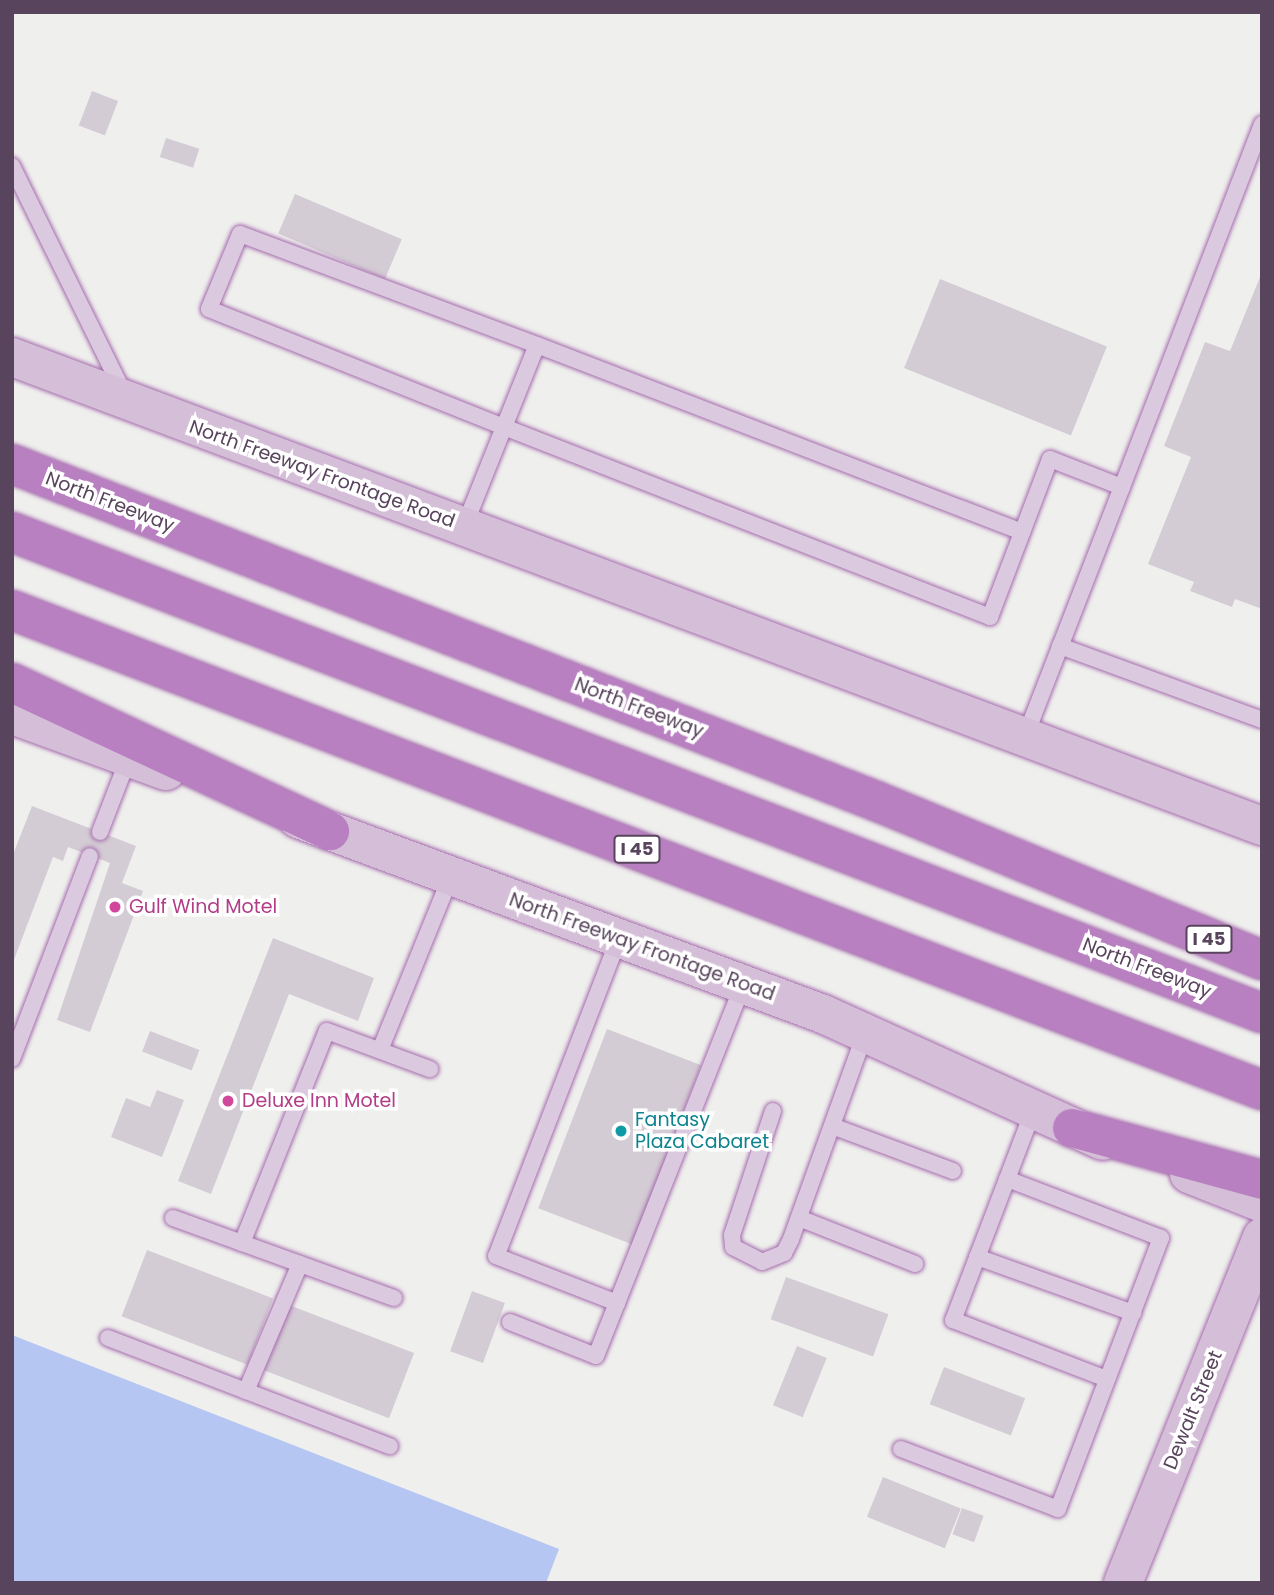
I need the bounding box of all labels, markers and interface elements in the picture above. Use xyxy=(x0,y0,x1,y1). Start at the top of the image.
street label: North Freeway Frontage Road xyxy=(186,415,458,533)
street label: North Freeway xyxy=(42,467,178,537)
street label: North Freeway xyxy=(571,673,707,743)
road number: I 45 xyxy=(612,834,662,864)
street label: North Freeway Frontage Road xyxy=(506,888,778,1006)
place label: Gulf Wind Motel xyxy=(129,896,277,918)
marker: Gulf Wind Motel xyxy=(107,899,123,915)
road number: I 45 xyxy=(1184,924,1234,954)
street label: North Freeway xyxy=(1079,933,1215,1003)
place label: Deluxe Inn Motel xyxy=(242,1090,396,1112)
marker: Deluxe Inn Motel xyxy=(220,1093,236,1109)
place label: Fantasy Plaza Cabaret xyxy=(635,1109,769,1153)
marker: Fantasy Plaza Cabaret xyxy=(613,1123,629,1139)
street label: Dewalt Street xyxy=(1159,1347,1227,1473)

